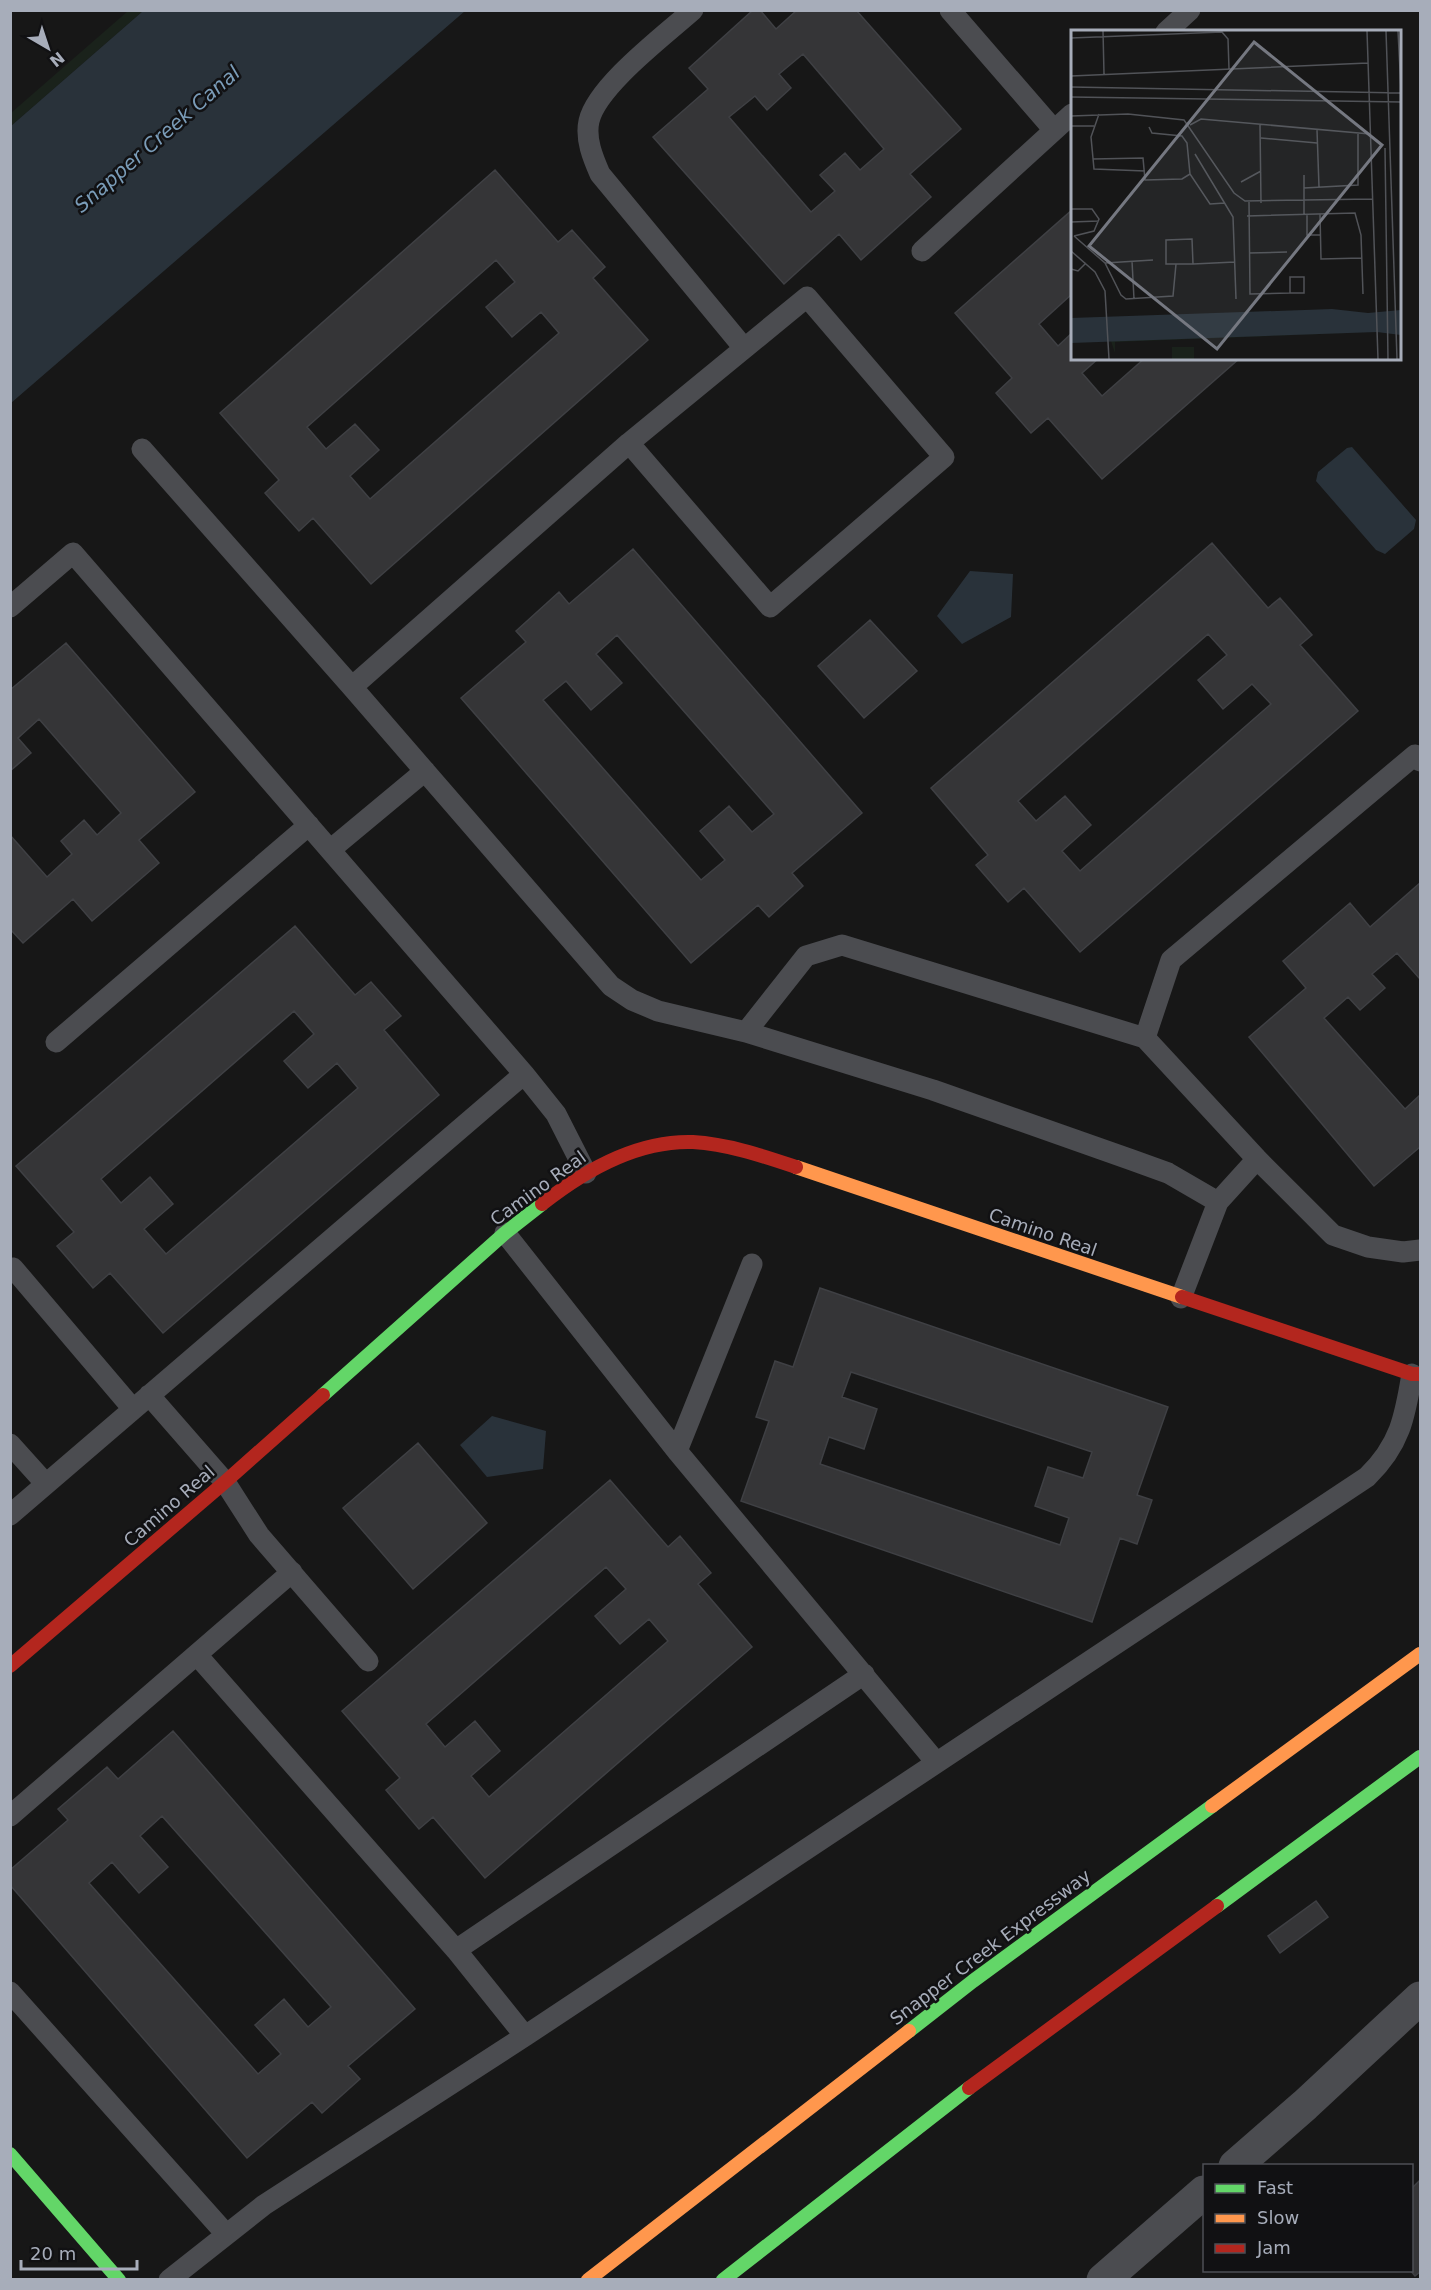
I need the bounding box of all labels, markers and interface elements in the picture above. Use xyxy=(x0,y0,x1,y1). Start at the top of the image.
north arrow xyxy=(18,18,78,78)
inset map xyxy=(1071,30,1401,360)
text: N xyxy=(46,48,68,71)
water label: Snapper Creek Canal xyxy=(69,60,245,217)
street label: Camino Real xyxy=(486,1146,590,1230)
street label: Camino Real xyxy=(986,1204,1100,1260)
street label: Camino Real xyxy=(119,1461,219,1551)
street label: Snapper Creek Expressway xyxy=(886,1865,1095,2029)
legend xyxy=(1203,2164,1413,2272)
text: Fast xyxy=(1257,2177,1293,2198)
text: Slow xyxy=(1257,2207,1299,2228)
scale bar xyxy=(21,2233,136,2271)
text: Jam xyxy=(1256,2237,1291,2258)
text: 20 m xyxy=(30,2243,76,2264)

